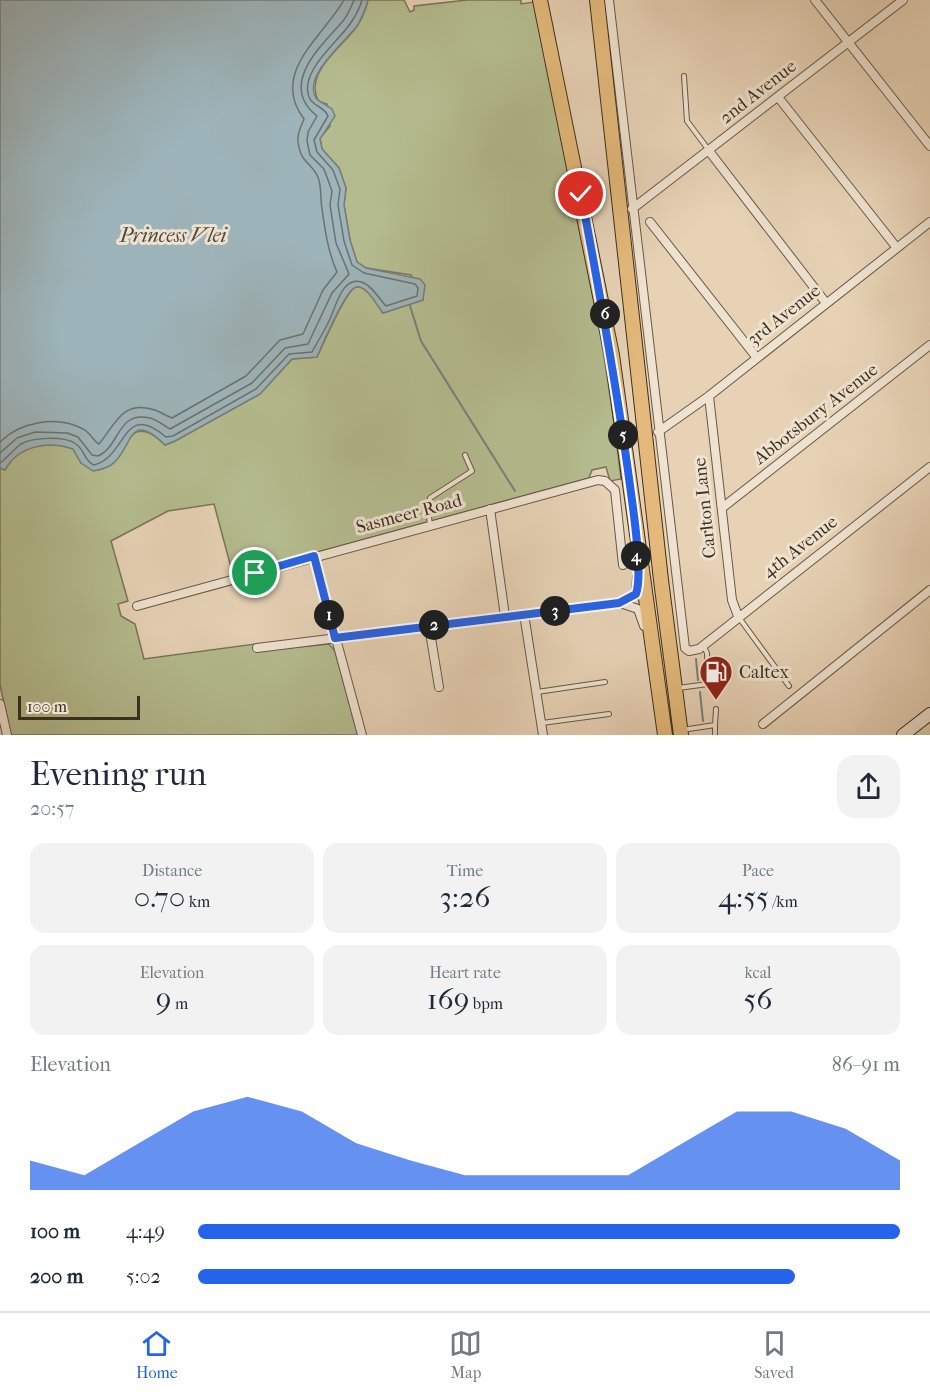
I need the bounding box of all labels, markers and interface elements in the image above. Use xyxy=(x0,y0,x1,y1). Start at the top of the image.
street label: 2nd Avenue xyxy=(716,56,801,128)
pin xyxy=(555,168,606,219)
icon: check xyxy=(564,177,597,210)
water label: Princess Vlei xyxy=(119,224,228,247)
street label: 3rd Avenue xyxy=(743,280,825,350)
pin: 6 xyxy=(590,299,620,329)
text: 6 xyxy=(601,304,609,323)
street label: Abbotsbury Avenue xyxy=(749,359,882,469)
pin: 5 xyxy=(608,420,638,450)
text: 5 xyxy=(620,425,626,444)
street label: Carlton Lane xyxy=(689,457,721,559)
street label: Sasmeer Road xyxy=(354,490,464,538)
street label: 4th Avenue xyxy=(758,511,842,583)
pin: 4 xyxy=(621,541,651,571)
text: 4 xyxy=(631,546,641,565)
pin xyxy=(229,547,280,598)
icon: arrive xyxy=(238,556,271,589)
pin: 3 xyxy=(540,596,570,626)
pin: 1 xyxy=(314,600,344,630)
text: 3 xyxy=(552,601,558,620)
text: 1 xyxy=(326,605,332,624)
pin: 2 xyxy=(419,610,449,640)
text: 2 xyxy=(430,615,438,634)
fuel station icon: Caltex xyxy=(698,654,734,701)
place label: Caltex xyxy=(739,662,790,683)
scale bar xyxy=(18,693,140,720)
text: 100 m xyxy=(27,697,67,716)
text: Evening run xyxy=(30,755,207,794)
button: share xyxy=(837,755,900,818)
text: 20:57 xyxy=(30,797,74,820)
text: Distance xyxy=(142,861,202,880)
text: Time xyxy=(447,861,483,880)
text: Pace xyxy=(742,861,774,880)
text: 0.70 xyxy=(134,880,185,915)
text: 3:26 xyxy=(439,880,491,915)
text: 4:55 xyxy=(718,880,769,915)
text: km xyxy=(185,892,210,911)
text: /km xyxy=(769,892,798,911)
text: Elevation xyxy=(140,963,204,982)
text: Heart rate xyxy=(429,963,501,982)
text: kcal xyxy=(745,963,771,982)
text: 9 xyxy=(156,982,172,1017)
text: 169 xyxy=(427,982,469,1017)
text: 56 xyxy=(743,982,773,1017)
text: m xyxy=(172,994,188,1013)
text: bpm xyxy=(469,994,503,1013)
text: Elevation xyxy=(30,1053,111,1076)
text: 86–91 m xyxy=(832,1053,900,1076)
text: 100 m xyxy=(30,1220,80,1243)
text: 4:49 xyxy=(126,1220,165,1243)
text: 200 m xyxy=(30,1265,83,1288)
text: 5:02 xyxy=(126,1265,161,1288)
tab: Home xyxy=(136,1327,178,1382)
tab: Map xyxy=(449,1327,482,1382)
tab: Saved xyxy=(754,1327,794,1382)

